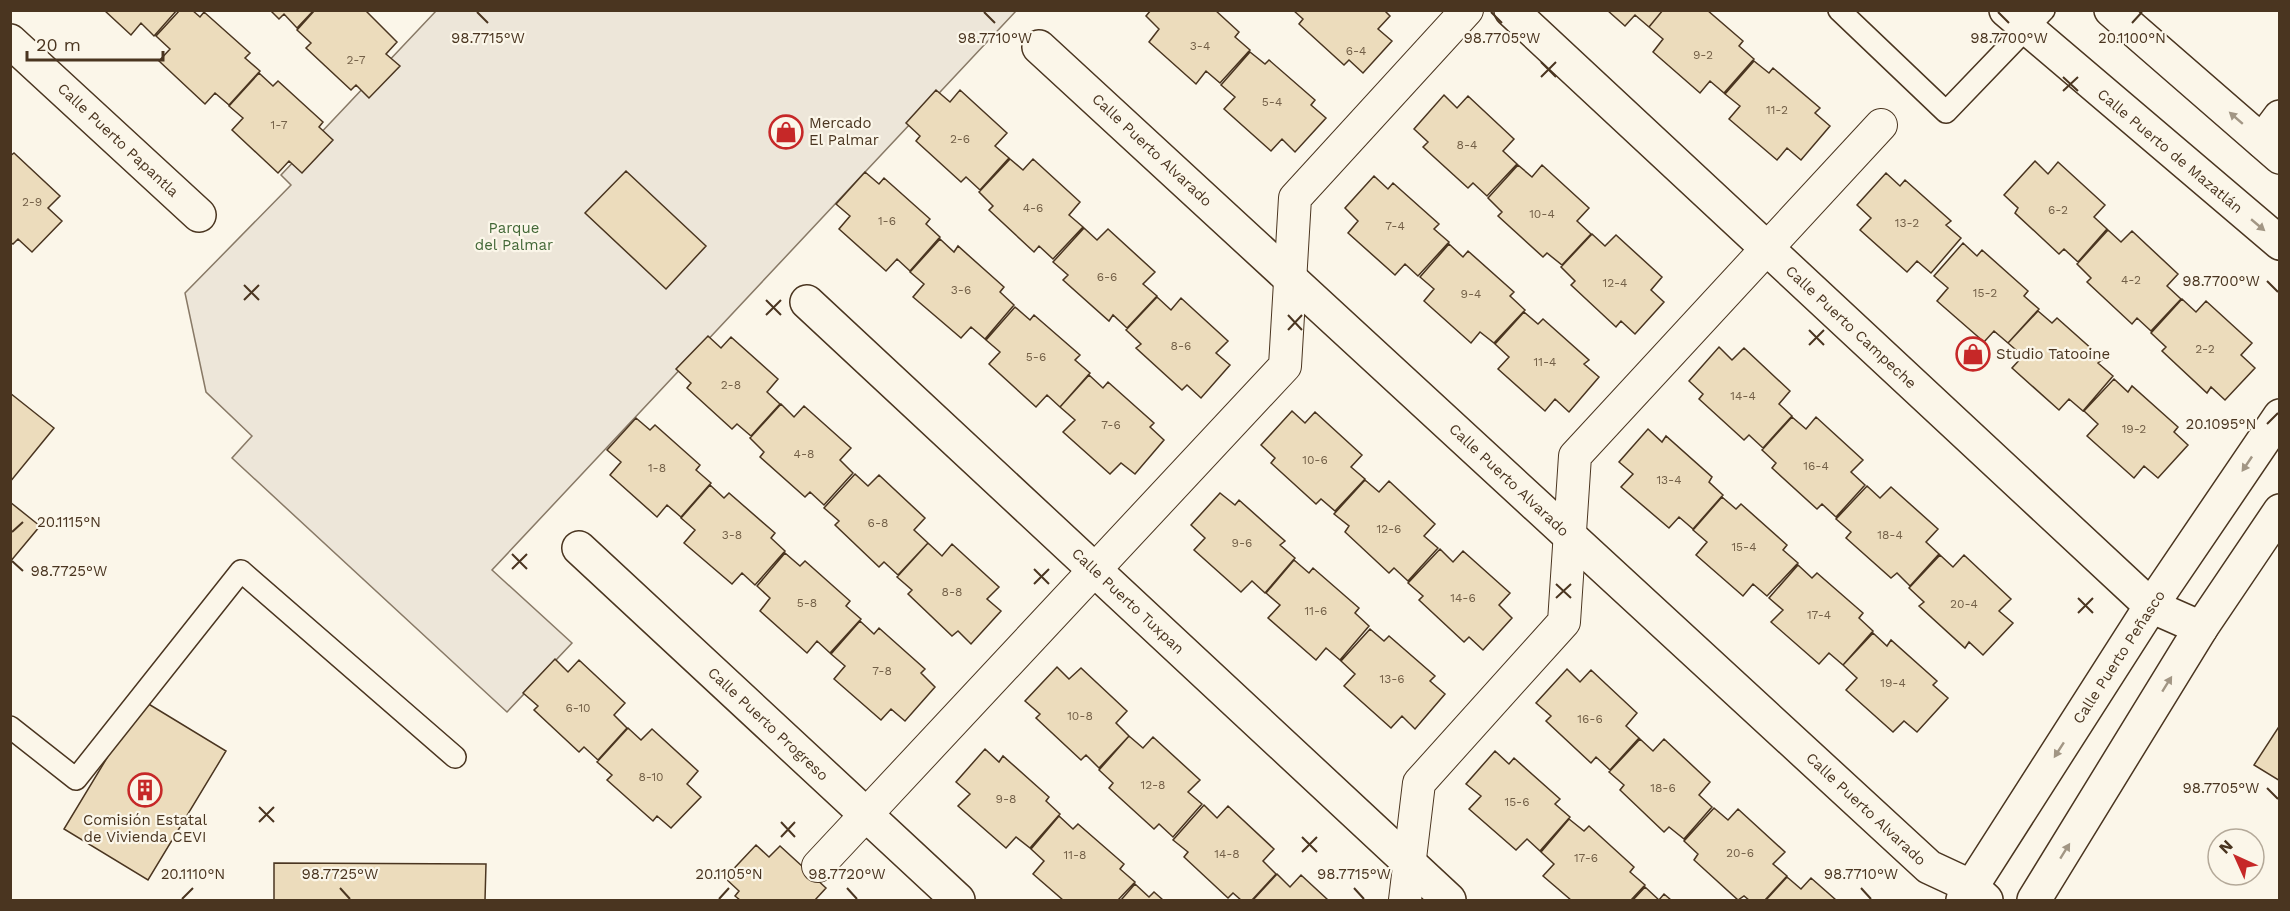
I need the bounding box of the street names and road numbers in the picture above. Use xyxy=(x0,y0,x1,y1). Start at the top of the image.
street label: Calle Puerto Papantla xyxy=(54,79,183,201)
street label: Calle Puerto de Mazatlán xyxy=(2094,85,2246,217)
street label: Calle Puerto Alvarado xyxy=(1088,90,1216,210)
street label: Calle Puerto Campeche xyxy=(1782,262,1920,392)
street label: Calle Puerto Alvarado xyxy=(1445,420,1573,540)
street label: Calle Puerto Tuxpan xyxy=(1068,544,1188,658)
street label: Calle Puerto Peñasco xyxy=(2069,587,2169,727)
street label: Calle Puerto Progreso xyxy=(704,663,832,785)
street label: Calle Puerto Alvarado xyxy=(1802,749,1930,869)

